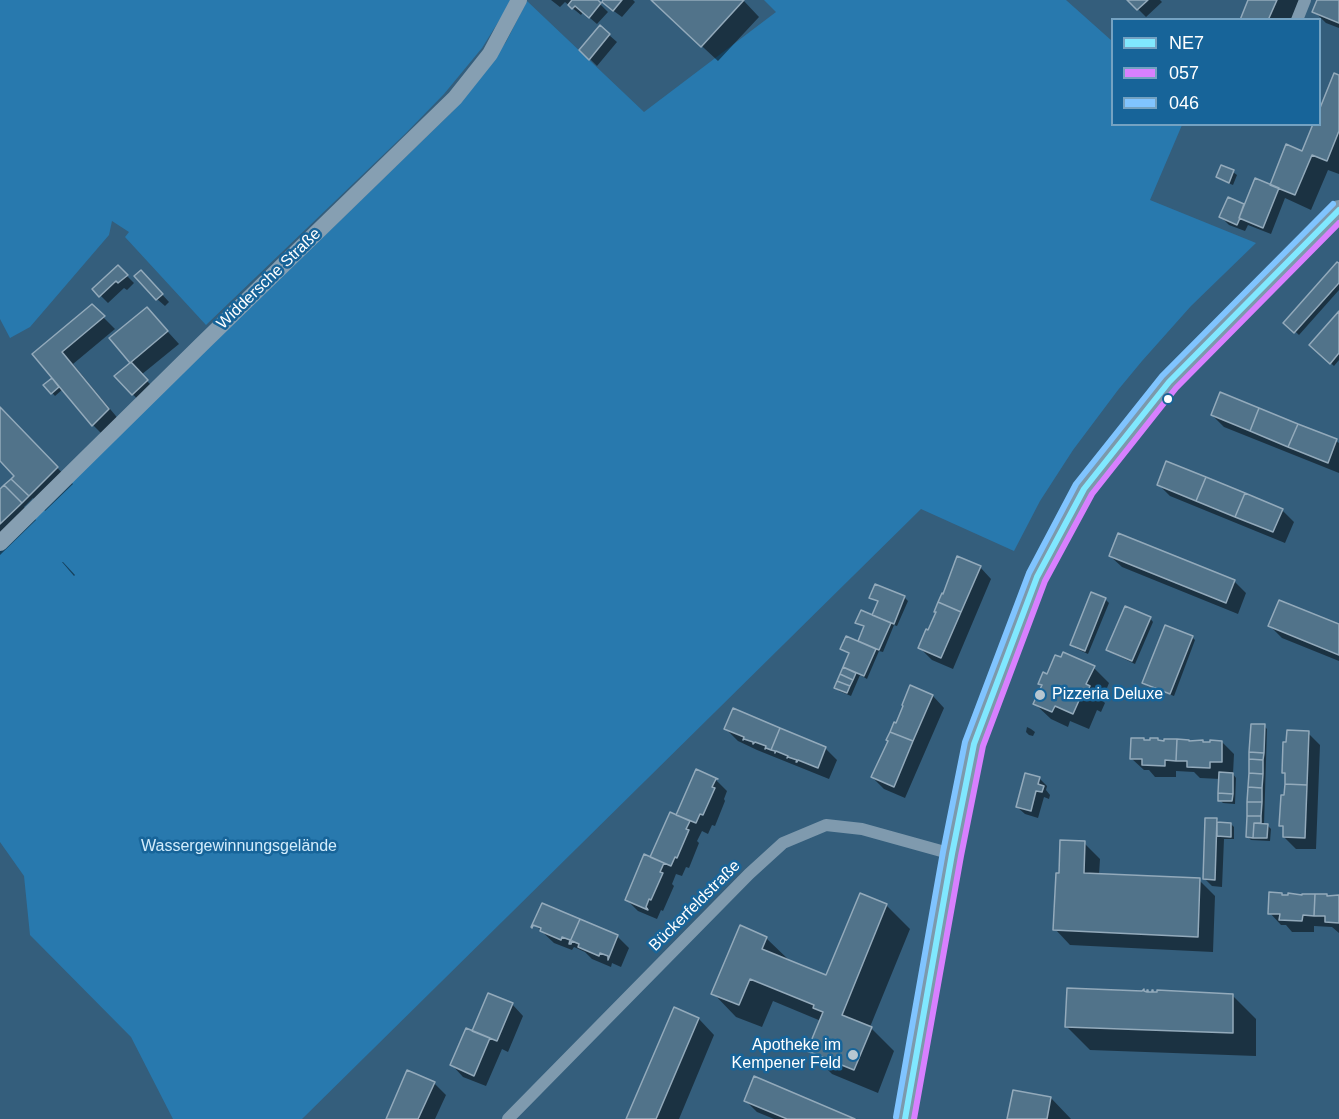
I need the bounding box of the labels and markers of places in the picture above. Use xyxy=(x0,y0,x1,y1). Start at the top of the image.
unlabelled marker xyxy=(1162,393,1174,405)
place label: Pizzeria Deluxe xyxy=(1052,685,1163,705)
marker: Pizzeria Deluxe xyxy=(1033,688,1047,702)
place label: Apotheke im Kempener Feld xyxy=(732,1036,841,1074)
marker: Apotheke im Kempener Feld xyxy=(846,1048,860,1062)

